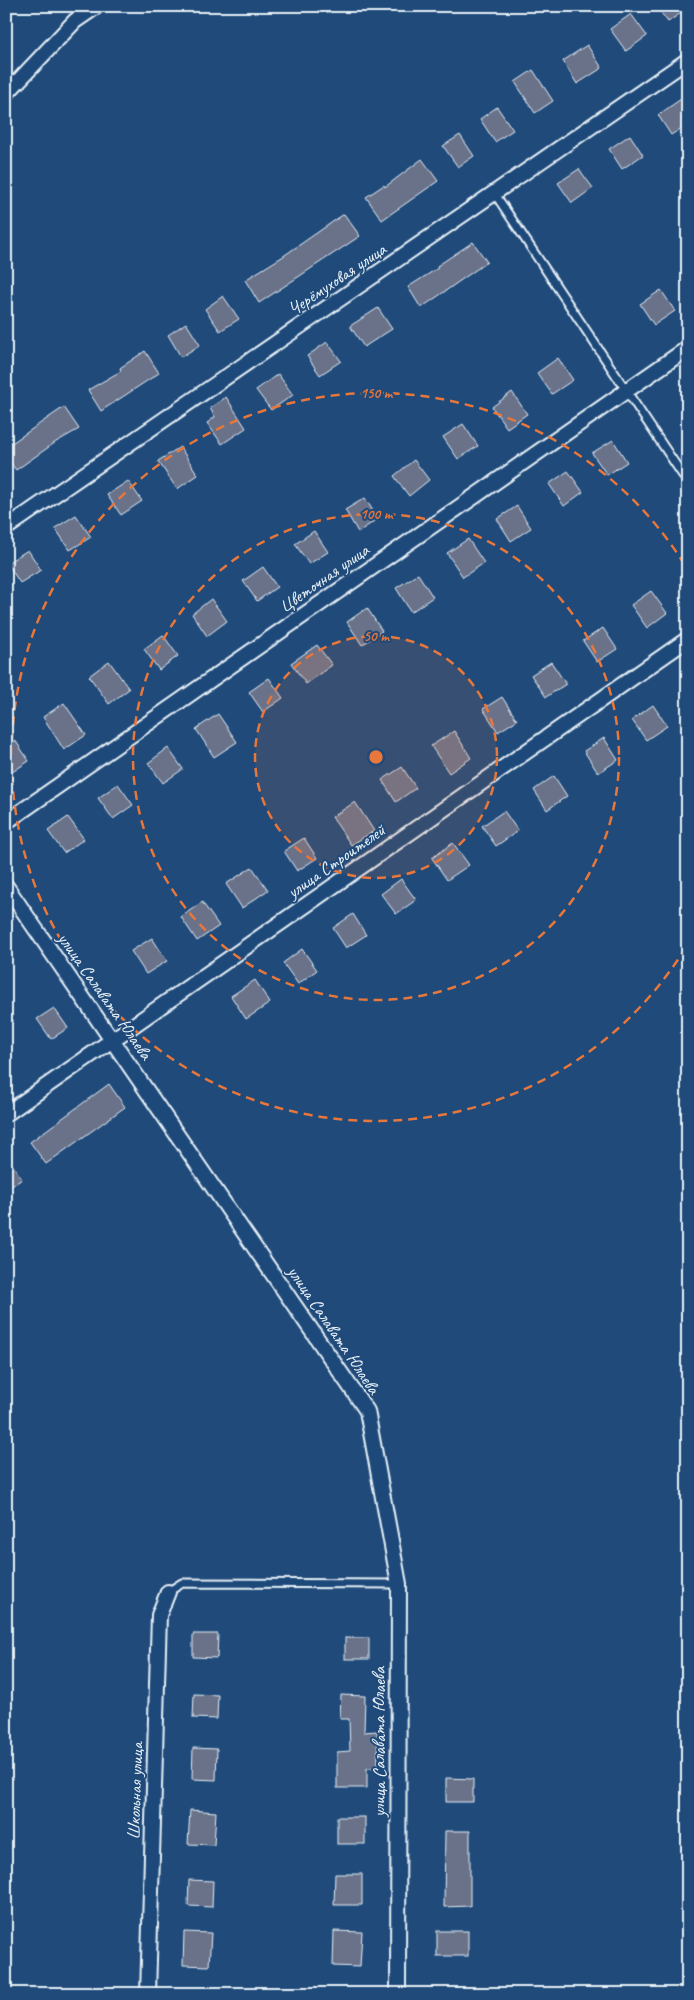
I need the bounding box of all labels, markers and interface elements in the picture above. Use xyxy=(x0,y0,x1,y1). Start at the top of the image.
street label: Черёмуховая улица xyxy=(284,238,391,320)
text: 150 m xyxy=(360,384,394,403)
text: 100 m xyxy=(360,505,394,524)
street label: Цветочная улица xyxy=(275,538,374,617)
text: 50 m xyxy=(363,627,390,646)
centre of rings xyxy=(367,748,385,766)
street label: улица Строителей xyxy=(282,818,390,903)
street label: улица Салавата Юлаева xyxy=(52,927,158,1065)
street label: улица Салавата Юлаева xyxy=(282,1261,386,1399)
street label: улица Салавата Юлаева xyxy=(368,1666,390,1818)
street label: Школьная улица xyxy=(122,1740,148,1840)

